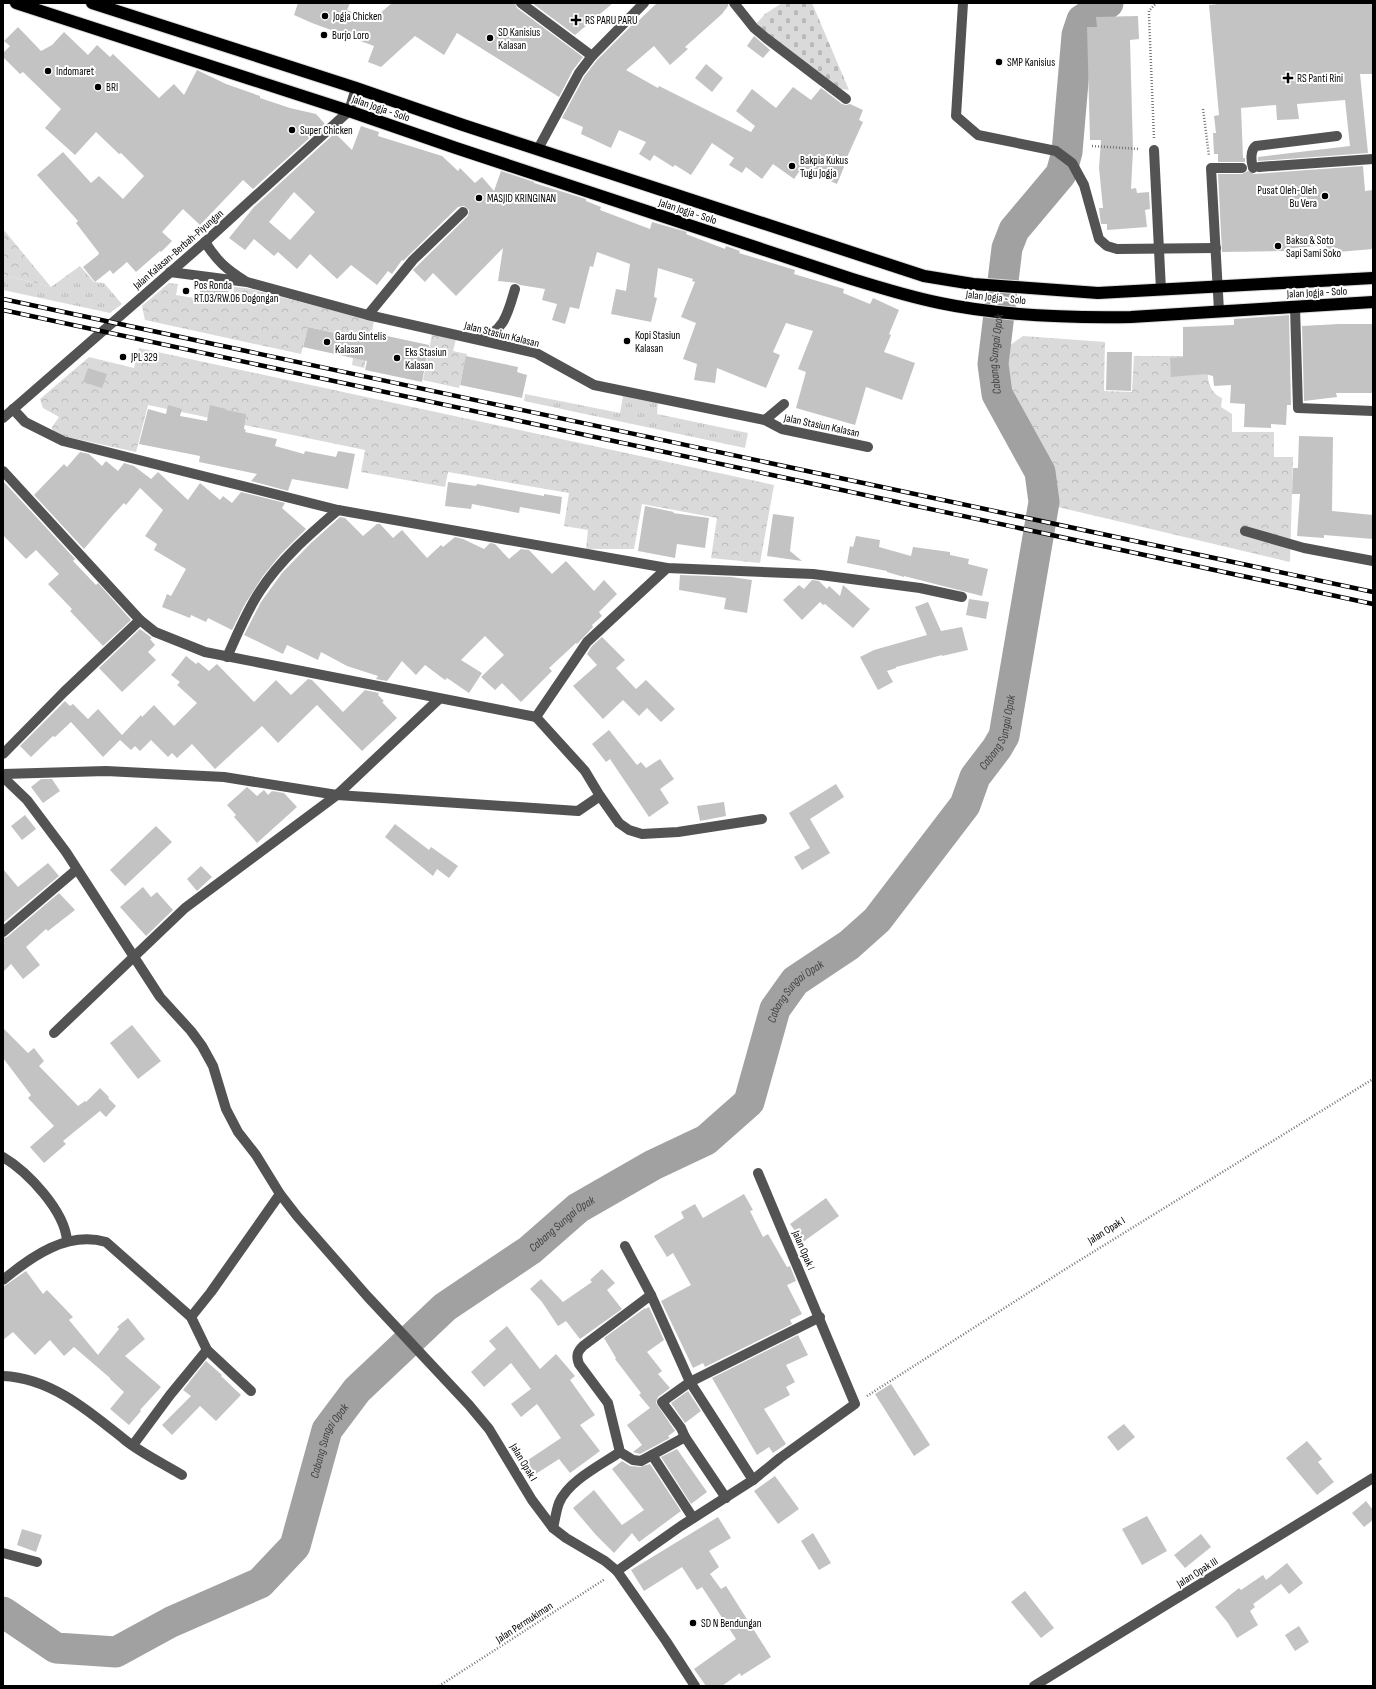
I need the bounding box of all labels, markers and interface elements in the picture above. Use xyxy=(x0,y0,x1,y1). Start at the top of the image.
place label: Jogja Chicken xyxy=(332,10,382,23)
marker: Jogja Chicken xyxy=(320,11,330,21)
marker: RS PARU PARU xyxy=(570,14,582,26)
place label: RS PARU PARU xyxy=(585,14,637,27)
place label: SD Kanisius Kalasan xyxy=(498,26,540,52)
place label: Burjo Loro xyxy=(332,29,369,42)
marker: Burjo Loro xyxy=(319,30,329,40)
marker: SD Kanisius Kalasan xyxy=(485,33,495,43)
place label: SMP Kanisius xyxy=(1007,56,1055,69)
marker: SMP Kanisius xyxy=(994,57,1004,67)
place label: Indomaret xyxy=(56,65,95,78)
marker: Indomaret xyxy=(43,66,53,76)
marker: RS Panti Rini xyxy=(1282,72,1294,84)
place label: RS Panti Rini xyxy=(1297,72,1343,85)
place label: BRI xyxy=(106,81,118,94)
marker: BRI xyxy=(93,82,103,92)
street label: Jalan Jogja - Solo xyxy=(349,92,412,125)
place label: Super Chicken xyxy=(300,124,353,137)
marker: Super Chicken xyxy=(287,125,297,135)
place label: Bakpia Kukus Tugu Jogja xyxy=(800,154,848,180)
marker: Bakpia Kukus Tugu Jogja xyxy=(787,161,797,171)
place label: Pusat Oleh-Oleh Bu Vera xyxy=(1257,184,1317,210)
marker: Pusat Oleh-Oleh Bu Vera xyxy=(1320,191,1330,201)
place label: MASJID KRINGINAN xyxy=(487,192,556,205)
marker: MASJID KRINGINAN xyxy=(474,193,484,203)
street label: Jalan Jogja - Solo xyxy=(656,196,719,227)
street label: Jalan Kalasan-Berbah-Piyungan xyxy=(130,207,226,293)
place label: Bakso & Soto Sapi Sami Soko xyxy=(1286,234,1341,260)
marker: Bakso & Soto Sapi Sami Soko xyxy=(1273,241,1283,251)
place label: Pos Ronda RT.03/RW.06 Dogongan xyxy=(194,279,279,305)
street label: Jalan Jogja - Solo xyxy=(1286,284,1348,301)
marker: Pos Ronda RT.03/RW.06 Dogongan xyxy=(181,286,191,296)
street label: Jalan Jogja - Solo xyxy=(964,288,1027,307)
water label: Cabang Sungai Opak xyxy=(986,313,1007,395)
street label: Jalan Stasiun Kalasan xyxy=(462,319,541,350)
place label: Kopi Stasiun Kalasan xyxy=(635,329,681,355)
place label: Gardu Sintelis Kalasan xyxy=(335,330,386,356)
marker: Kopi Stasiun Kalasan xyxy=(622,336,632,346)
marker: Gardu Sintelis Kalasan xyxy=(322,337,332,347)
place label: Eks Stasiun Kalasan xyxy=(405,346,447,372)
place label: JPL 329 xyxy=(130,351,158,364)
marker: JPL 329 xyxy=(118,352,128,362)
marker: Eks Stasiun Kalasan xyxy=(392,353,402,363)
street label: Jalan Stasiun Kalasan xyxy=(782,411,861,440)
water label: Cabang Sungai Opak xyxy=(976,694,1019,773)
water label: Cabang Sungai Opak xyxy=(765,957,827,1024)
water label: Cabang Sungai Opak xyxy=(526,1193,598,1255)
street label: Jalan Opak I xyxy=(1084,1214,1127,1247)
street label: Jalan Opak I xyxy=(789,1228,818,1272)
water label: Cabang Sungai Opak xyxy=(307,1400,352,1480)
street label: Jalan Opak I xyxy=(507,1440,540,1483)
street label: Jalan Opak III xyxy=(1173,1555,1220,1591)
street label: Jalan Permukiman xyxy=(492,1599,555,1646)
place label: SD N Bendungan xyxy=(701,1617,762,1630)
marker: SD N Bendungan xyxy=(688,1618,698,1628)

